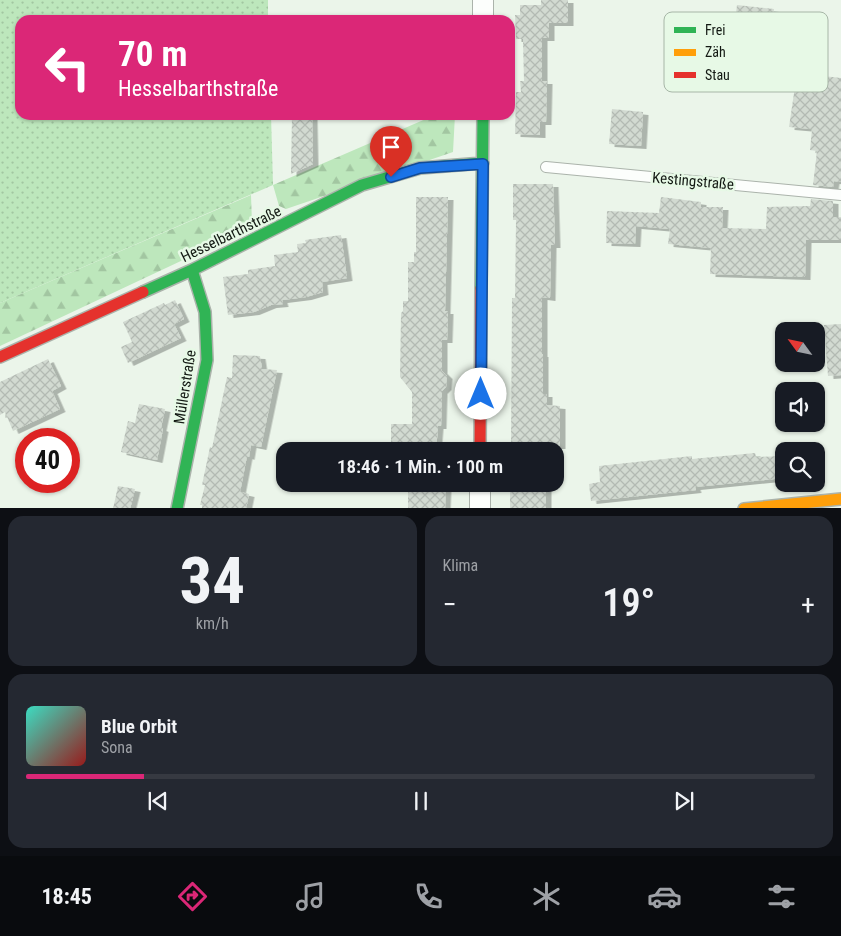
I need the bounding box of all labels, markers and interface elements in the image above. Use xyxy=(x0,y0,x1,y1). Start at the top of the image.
legend xyxy=(664,12,828,92)
text: Frei xyxy=(705,22,725,38)
text: 70 m xyxy=(118,34,187,75)
icon: left xyxy=(35,35,100,100)
text: Zäh xyxy=(705,44,726,60)
text: Stau xyxy=(705,67,730,83)
text: Hesselbarthstraße xyxy=(118,76,278,101)
pin xyxy=(370,126,412,177)
icon: arrive xyxy=(377,133,405,161)
street label: Kestingstraße xyxy=(651,168,735,194)
street label: Hesselbarthstraße xyxy=(178,202,284,266)
north arrow xyxy=(775,322,825,372)
map controls xyxy=(775,322,825,492)
street label: Müllerstraße xyxy=(170,349,200,425)
position arrow xyxy=(454,367,506,419)
button: sound xyxy=(775,382,825,432)
speed limit sign: 40 xyxy=(15,428,80,493)
button: search xyxy=(775,442,825,492)
text: 18:46 · 1 Min. · 100 m xyxy=(337,455,503,478)
text: 34 xyxy=(179,543,245,619)
text: Klima xyxy=(443,556,478,575)
text: 19° xyxy=(602,581,655,625)
text: − xyxy=(443,588,457,621)
text: + xyxy=(801,588,815,621)
text: km/h xyxy=(196,614,229,633)
text: Blue Orbit xyxy=(101,715,177,738)
text: Sona xyxy=(101,738,133,757)
icon: previous xyxy=(144,787,172,815)
icon: pause xyxy=(407,787,435,815)
icon: next xyxy=(670,787,698,815)
icon: directions xyxy=(175,879,210,914)
icon: music xyxy=(293,879,328,914)
icon: phone xyxy=(411,879,446,914)
icon: climate xyxy=(529,879,564,914)
icon: car xyxy=(647,879,682,914)
icon: filters xyxy=(764,879,799,914)
text: 18:45 xyxy=(41,884,92,909)

